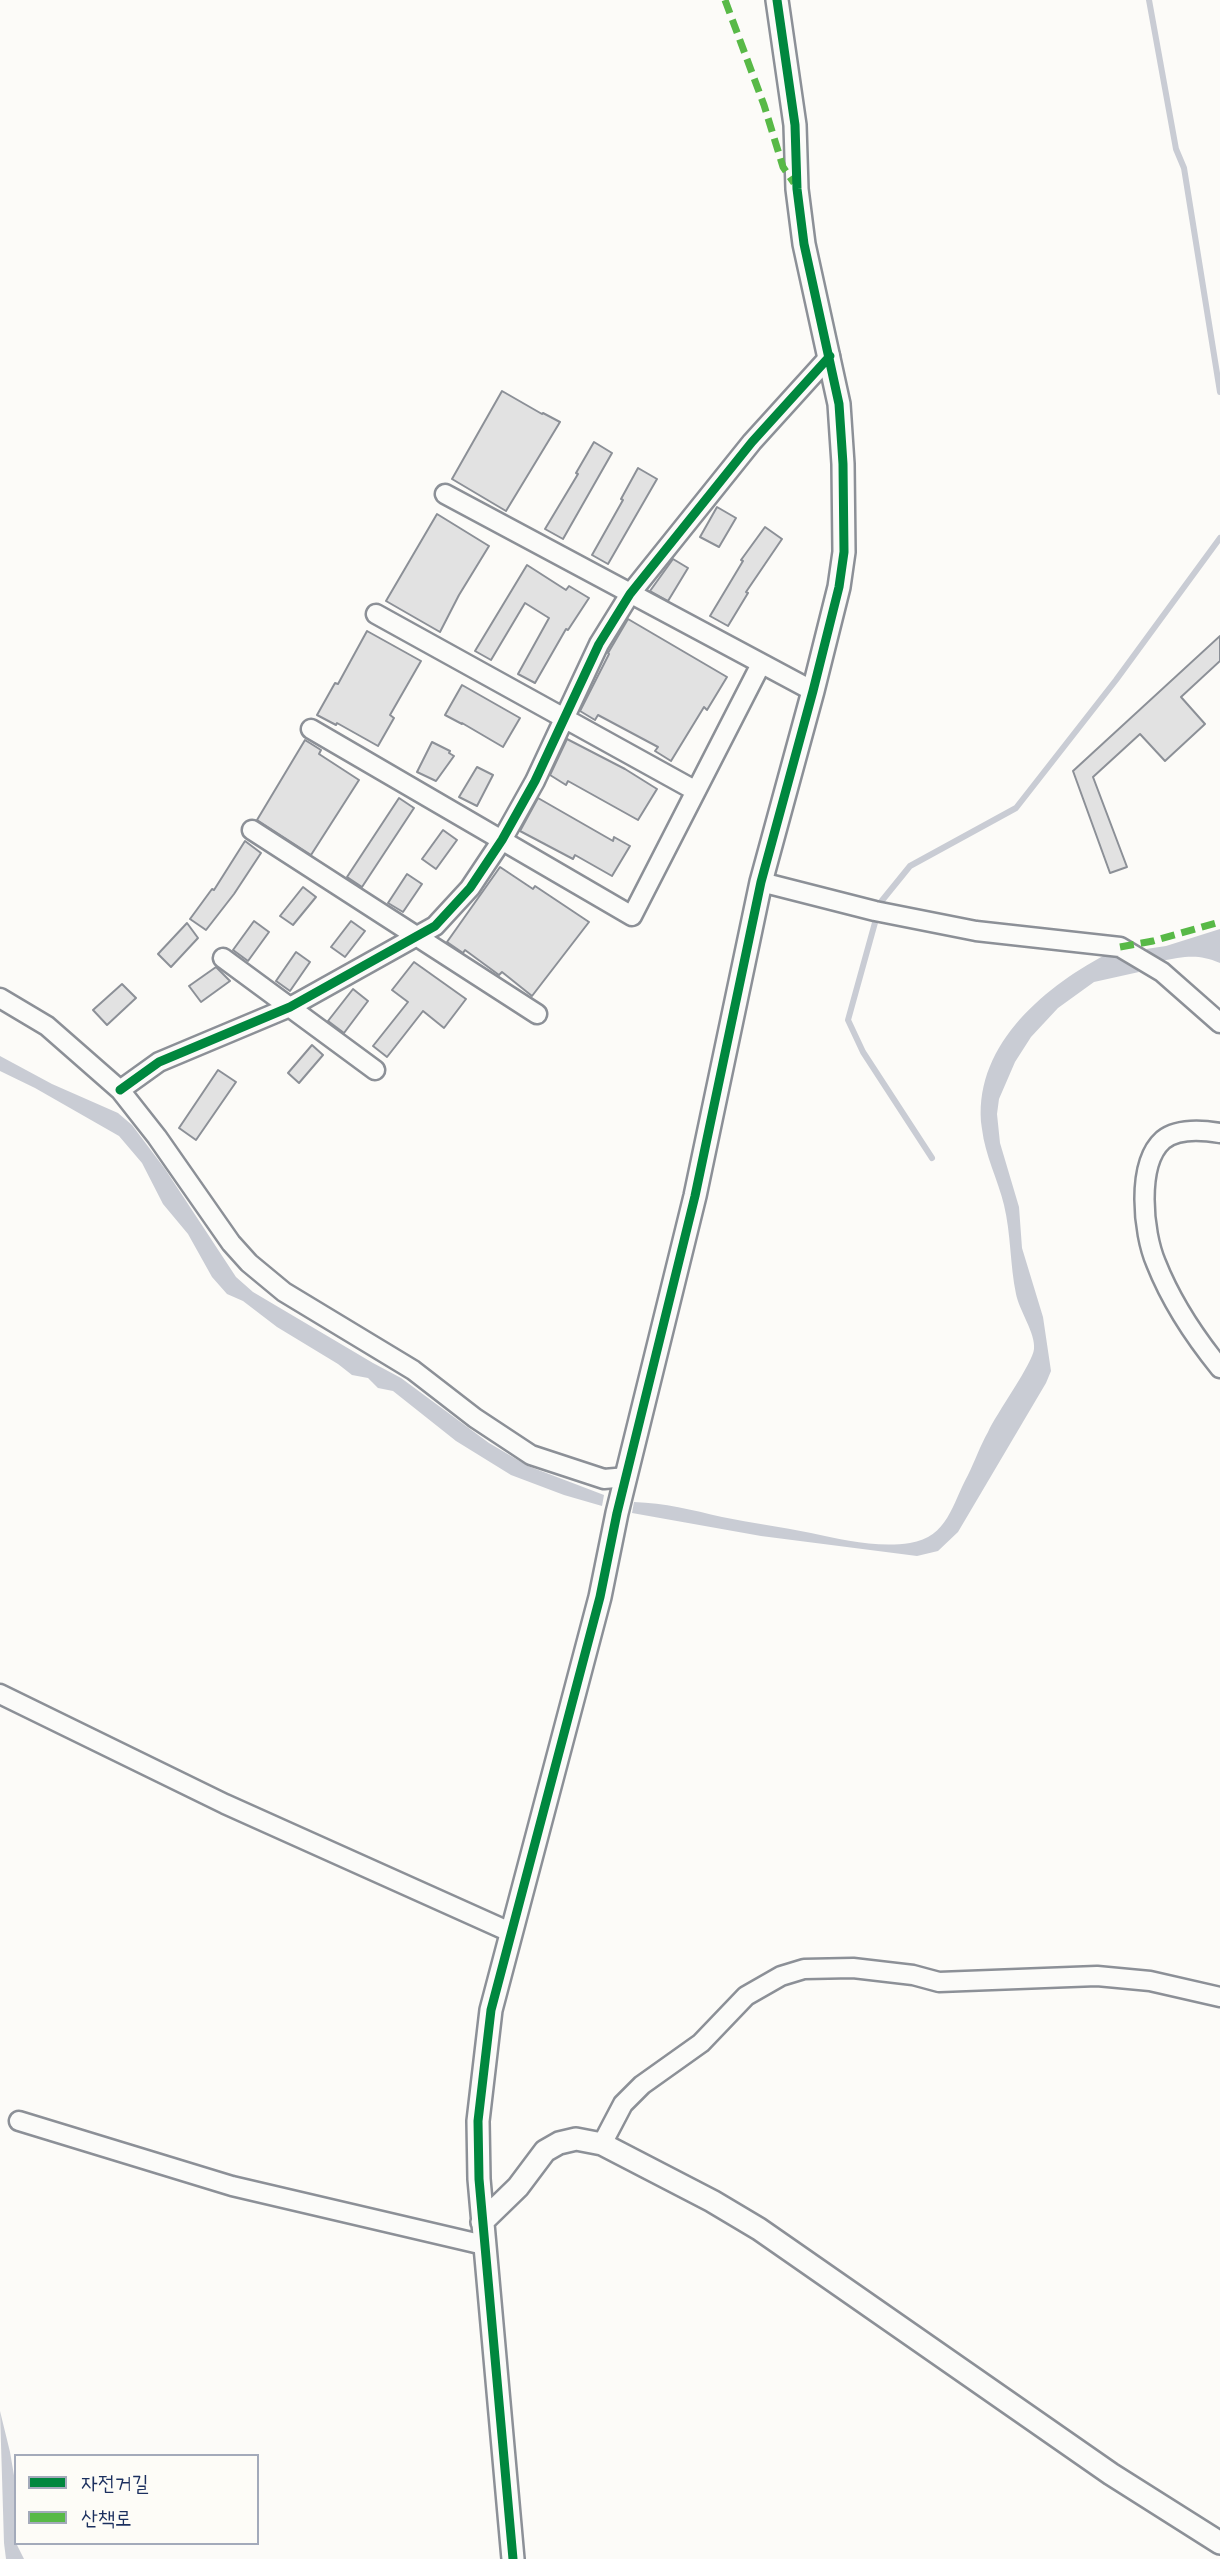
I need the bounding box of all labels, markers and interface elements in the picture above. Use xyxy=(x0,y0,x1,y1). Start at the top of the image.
legend xyxy=(14,2454,259,2545)
text: 자전거길 xyxy=(81,2469,149,2497)
text: 산책로 xyxy=(81,2504,132,2532)

